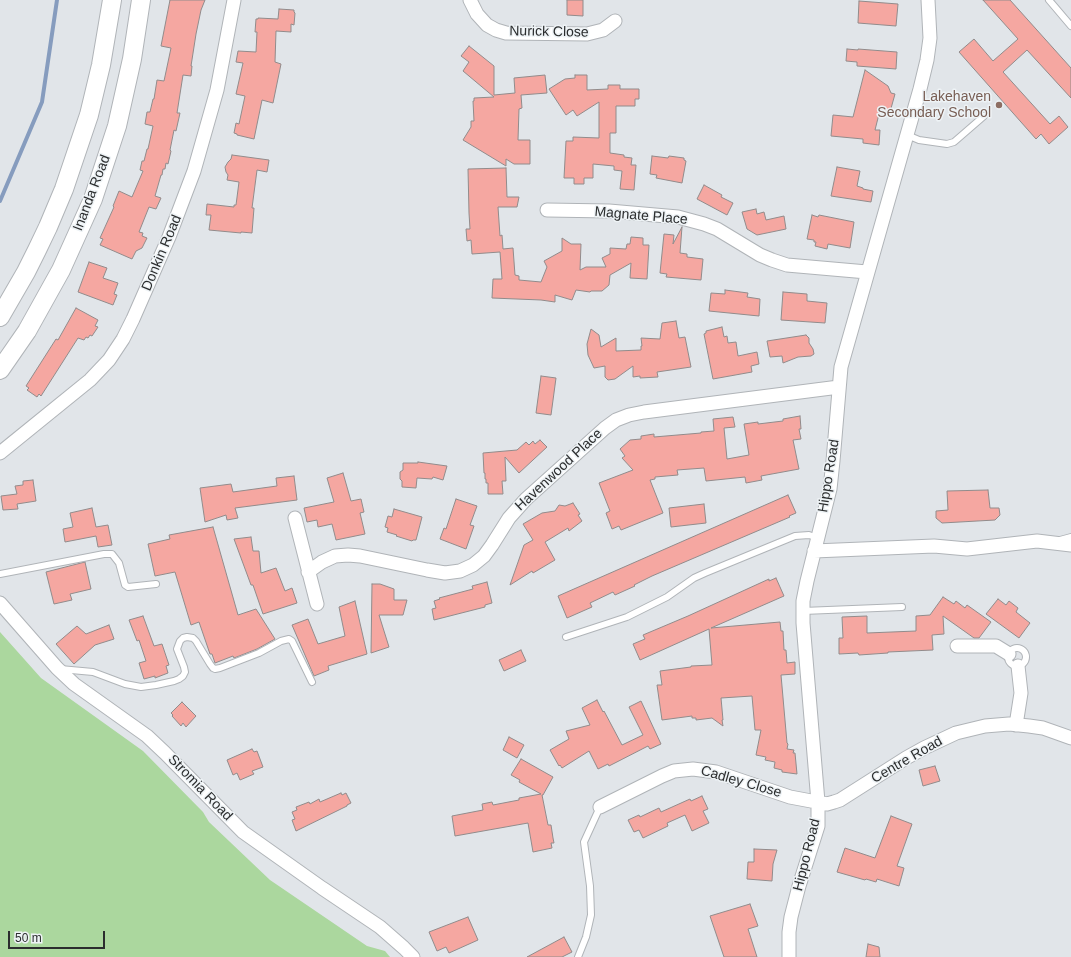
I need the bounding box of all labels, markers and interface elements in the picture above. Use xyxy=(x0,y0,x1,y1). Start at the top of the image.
street label: Nurick Close xyxy=(509,23,589,41)
place label: Lakehaven Secondary School xyxy=(877,89,991,122)
marker: Lakehaven Secondary School xyxy=(994,100,1004,110)
street label: Inanda Road xyxy=(70,153,114,233)
street label: Magnate Place xyxy=(594,204,688,228)
street label: Donkin Road xyxy=(138,212,186,294)
street label: Havenwood Place xyxy=(512,425,606,515)
street label: Hippo Road xyxy=(815,438,843,514)
street label: Centre Road xyxy=(868,733,946,787)
street label: Stromia Road xyxy=(164,751,236,825)
street label: Cadley Close xyxy=(699,762,783,802)
street label: Hippo Road xyxy=(790,817,824,893)
scale bar xyxy=(10,923,107,949)
text: 50 m xyxy=(15,931,42,945)

